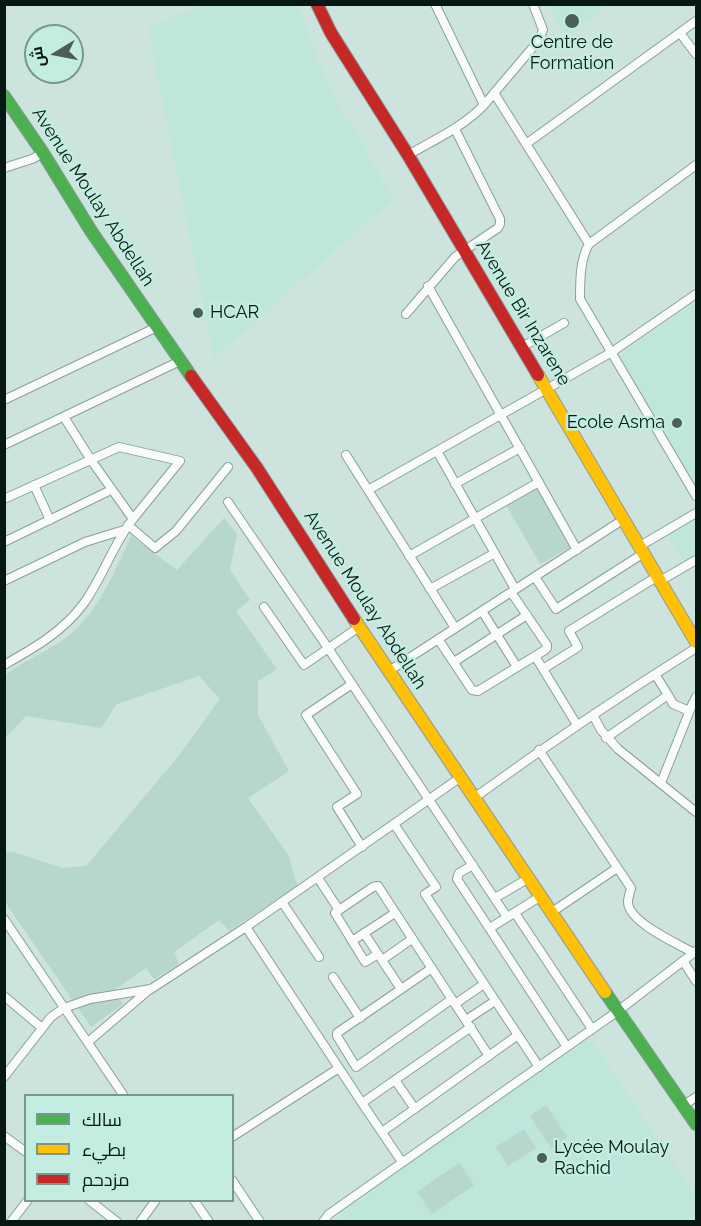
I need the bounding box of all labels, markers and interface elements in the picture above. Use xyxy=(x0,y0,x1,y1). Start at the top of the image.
marker: Centre de Formation xyxy=(563,12,581,30)
north arrow xyxy=(24,24,84,84)
place label: Centre de Formation xyxy=(530,32,614,74)
text: ش xyxy=(27,45,49,69)
street label: Avenue Moulay Abdellah xyxy=(27,104,159,290)
street label: Avenue Bir Inzarene xyxy=(471,236,575,390)
place label: HCAR xyxy=(210,302,259,324)
marker: HCAR xyxy=(191,306,205,320)
place label: Ecole Asma xyxy=(567,412,665,434)
marker: Ecole Asma xyxy=(670,416,684,430)
street label: Avenue Moulay Abdellah xyxy=(299,507,431,693)
legend xyxy=(24,1094,234,1202)
text: سالك xyxy=(82,1109,122,1130)
place label: Lycée Moulay Rachid xyxy=(554,1137,669,1180)
text: بطيء xyxy=(82,1139,126,1160)
marker: Lycée Moulay Rachid xyxy=(535,1151,549,1165)
text: مزدحم xyxy=(82,1169,130,1190)

